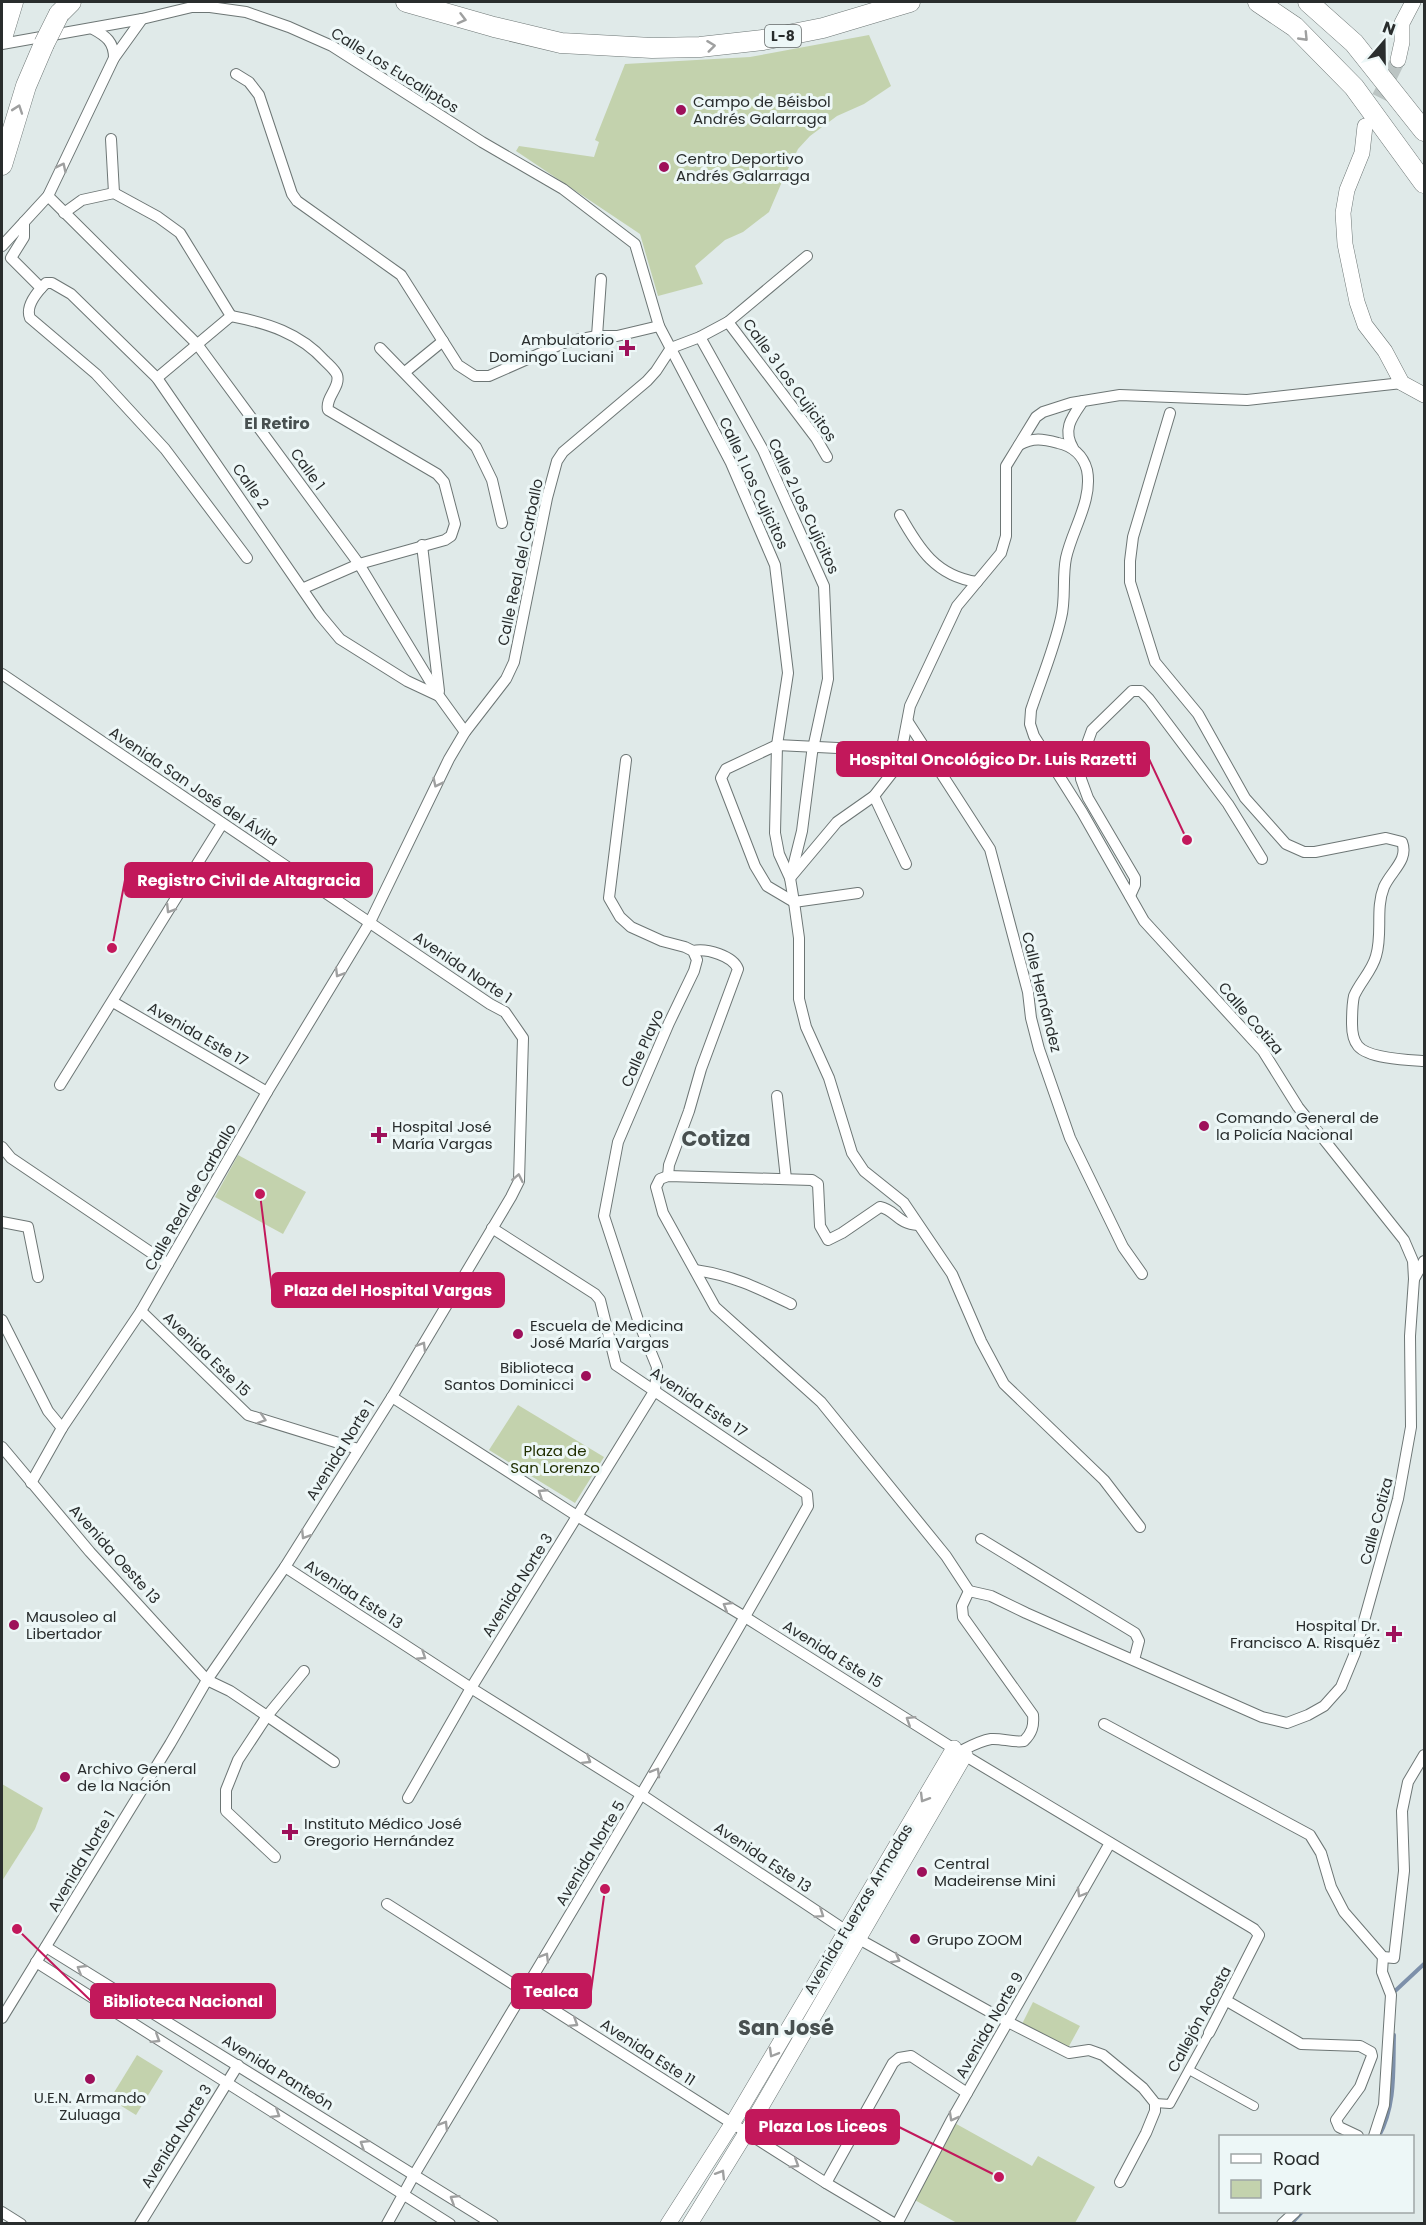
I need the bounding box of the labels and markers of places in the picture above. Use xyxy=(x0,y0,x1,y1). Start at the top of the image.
place label: Campo de Béisbol Andrés Galarraga xyxy=(693,91,831,129)
marker: Campo de Béisbol Andrés Galarraga xyxy=(674,103,688,117)
place label: Centro Deportivo Andrés Galarraga xyxy=(676,148,810,186)
marker: Centro Deportivo Andrés Galarraga xyxy=(657,160,671,174)
place label: Ambulatorio Domingo Luciani xyxy=(489,329,614,367)
marker: Ambulatorio Domingo Luciani xyxy=(618,339,636,357)
callout: Hospital Oncológico Dr. Luis Razetti xyxy=(837,742,1149,776)
callout: Registro Civil de Altagracia xyxy=(125,863,372,897)
place label: Comando General de la Policía Nacional xyxy=(1216,1107,1379,1145)
place label: Hospital José María Vargas xyxy=(392,1116,493,1154)
marker: Comando General de la Policía Nacional xyxy=(1197,1119,1211,1133)
marker: Hospital José María Vargas xyxy=(370,1126,388,1144)
callout: Plaza del Hospital Vargas xyxy=(272,1273,504,1307)
place label: Escuela de Medicina José María Vargas xyxy=(530,1315,683,1353)
marker: Escuela de Medicina José María Vargas xyxy=(511,1327,525,1341)
place label: Biblioteca Santos Dominicci xyxy=(444,1357,574,1395)
marker: Biblioteca Santos Dominicci xyxy=(579,1369,593,1383)
place label: Mausoleo al Libertador xyxy=(26,1606,117,1644)
place label: Hospital Dr. Francisco A. Risquéz xyxy=(1230,1615,1380,1653)
marker: Mausoleo al Libertador xyxy=(7,1618,21,1632)
marker: Hospital Dr. Francisco A. Risquéz xyxy=(1385,1625,1403,1643)
place label: Archivo General de la Nación xyxy=(77,1758,196,1796)
marker: Archivo General de la Nación xyxy=(58,1770,72,1784)
place label: Instituto Médico José Gregorio Hernández xyxy=(304,1813,462,1851)
marker: Instituto Médico José Gregorio Hernández xyxy=(281,1823,299,1841)
place label: Central Madeirense Mini xyxy=(934,1853,1056,1891)
marker: Central Madeirense Mini xyxy=(915,1865,929,1879)
place label: Grupo ZOOM xyxy=(927,1929,1022,1950)
marker: Grupo ZOOM xyxy=(908,1932,922,1946)
callout: Tealca xyxy=(512,1974,591,2008)
callout: Biblioteca Nacional xyxy=(91,1984,275,2018)
marker: U.E.N. Armando Zuluaga xyxy=(83,2072,97,2086)
place label: U.E.N. Armando Zuluaga xyxy=(34,2087,146,2125)
callout: Plaza Los Liceos xyxy=(746,2110,899,2144)

